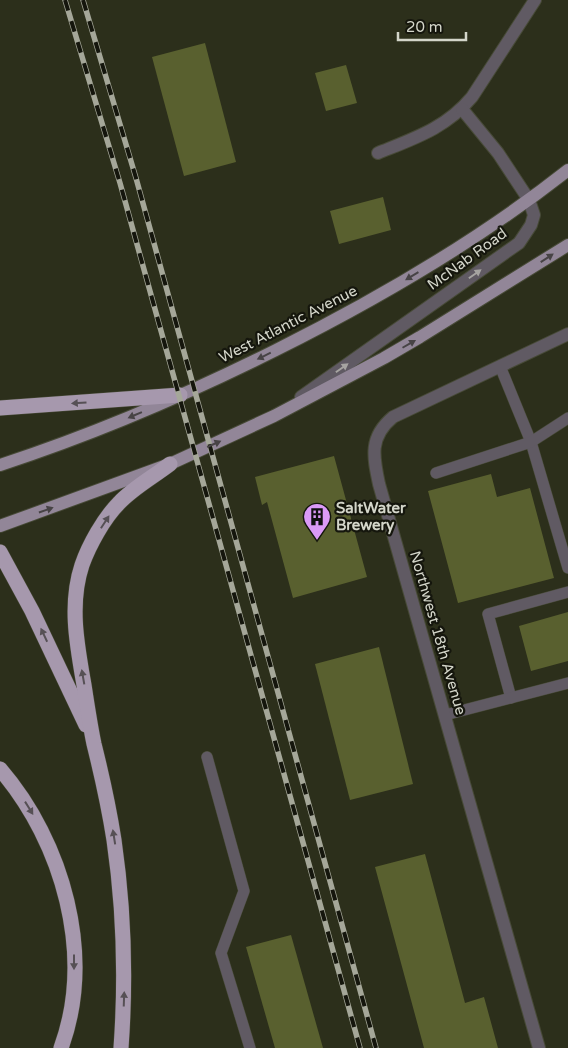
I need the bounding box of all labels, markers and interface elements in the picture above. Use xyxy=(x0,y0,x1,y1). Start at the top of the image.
scale bar xyxy=(398,10,466,42)
text: 20 m xyxy=(406,18,443,36)
street label: McNab Road xyxy=(424,224,510,294)
one-way arrow xyxy=(541,254,554,263)
one-way arrow xyxy=(468,269,482,279)
one-way arrow xyxy=(406,272,419,281)
street label: West Atlantic Avenue xyxy=(216,281,360,367)
one-way arrow xyxy=(403,339,416,348)
one-way arrow xyxy=(257,352,271,360)
one-way arrow xyxy=(335,363,349,373)
one-way arrow xyxy=(70,400,86,408)
one-way arrow xyxy=(128,411,142,419)
one-way arrow xyxy=(207,440,221,448)
place label: SaltWater Brewery xyxy=(336,499,406,535)
building icon: SaltWater Brewery xyxy=(302,502,332,541)
one-way arrow xyxy=(39,506,54,514)
one-way arrow xyxy=(100,515,109,528)
street label: Northwest 18th Avenue xyxy=(406,549,470,717)
one-way arrow xyxy=(39,628,47,642)
one-way arrow xyxy=(78,669,86,685)
one-way arrow xyxy=(24,802,34,815)
one-way arrow xyxy=(109,829,117,845)
one-way arrow xyxy=(70,955,78,971)
one-way arrow xyxy=(120,991,128,1007)

